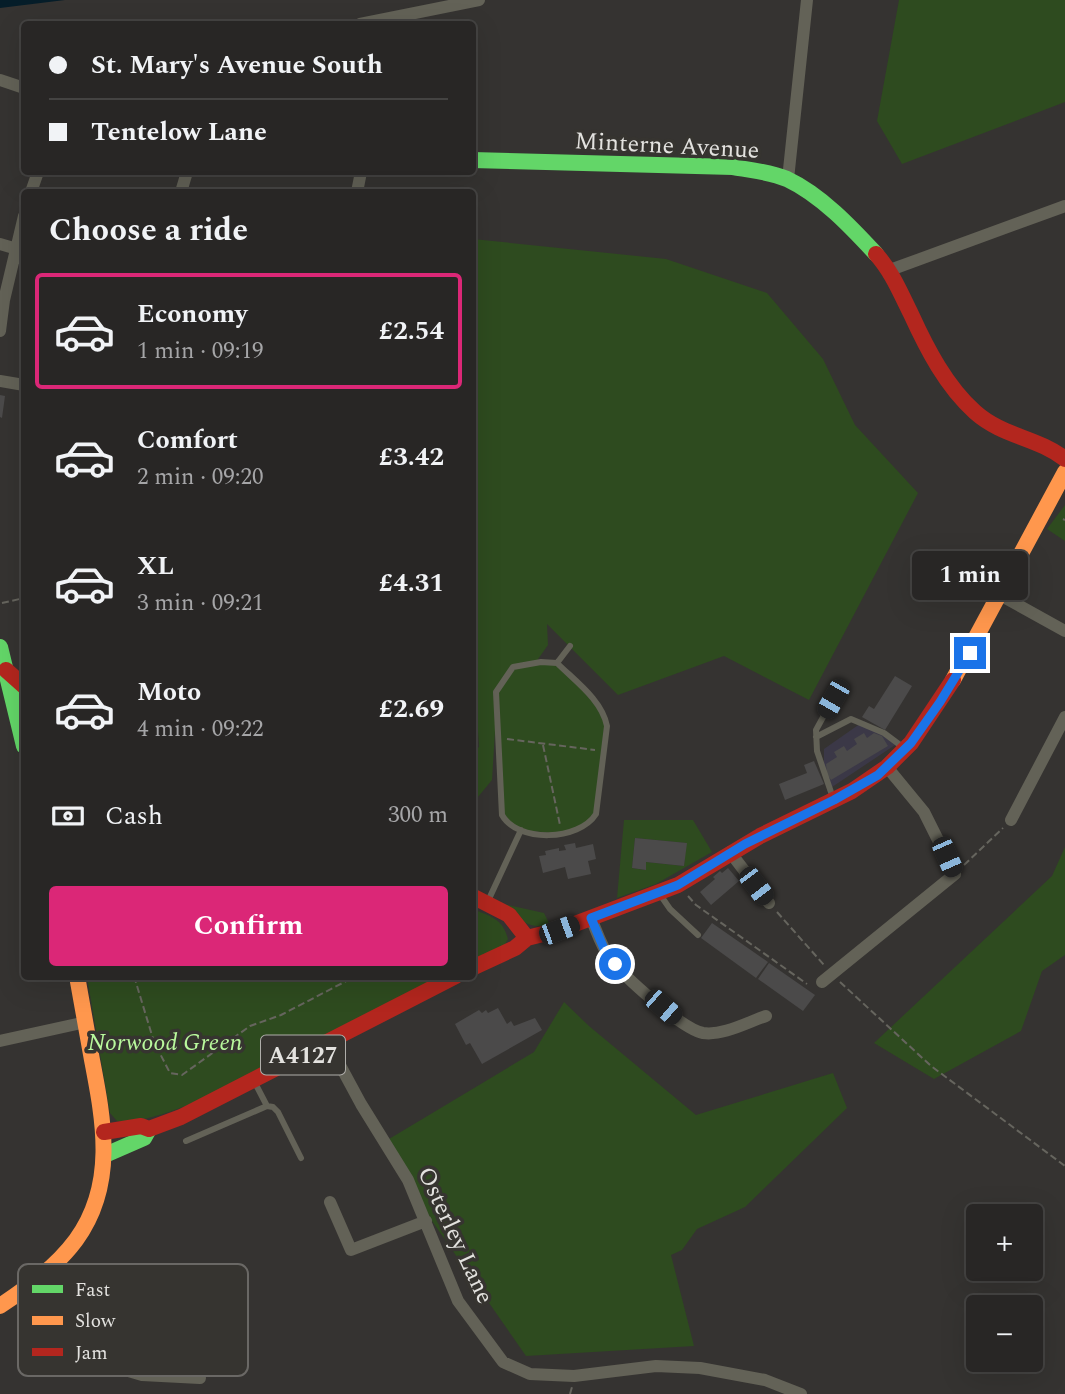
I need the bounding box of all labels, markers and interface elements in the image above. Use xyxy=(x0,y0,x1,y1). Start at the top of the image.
text: St. Mary's Avenue South xyxy=(91,45,383,85)
text: Tentelow Lane xyxy=(91,112,267,152)
street label: Minterne Avenue xyxy=(574,123,760,169)
text: Choose a ride xyxy=(49,206,248,255)
text: Economy xyxy=(137,294,247,334)
icon: car xyxy=(53,300,116,363)
text: £2.54 xyxy=(379,311,444,351)
text: 1 min · 09:19 xyxy=(137,334,264,369)
text: Comfort xyxy=(137,420,238,460)
icon: car xyxy=(53,426,116,489)
text: £3.42 xyxy=(379,437,444,477)
text: 2 min · 09:20 xyxy=(137,460,264,495)
text: XL xyxy=(137,546,174,586)
icon: car xyxy=(53,552,116,615)
callout: 1 min xyxy=(912,552,1028,600)
text: 1 min xyxy=(939,558,1001,593)
text: £4.31 xyxy=(379,563,444,603)
text: 3 min · 09:21 xyxy=(137,586,264,621)
route end xyxy=(954,637,986,669)
text: Moto xyxy=(137,672,201,712)
car xyxy=(814,676,853,722)
icon: car xyxy=(53,678,116,741)
text: £2.69 xyxy=(379,689,444,729)
text: 4 min · 09:22 xyxy=(137,712,264,747)
text: Cash xyxy=(105,796,163,836)
icon: cash xyxy=(49,797,87,835)
text: 300 m xyxy=(388,798,448,833)
car xyxy=(929,834,966,880)
car xyxy=(735,863,778,909)
button: Confirm xyxy=(49,886,448,966)
car xyxy=(536,913,583,947)
route start xyxy=(599,948,631,980)
car xyxy=(641,985,686,1029)
park label: Norwood Green xyxy=(87,1025,243,1061)
road number: A4127 xyxy=(261,1036,345,1074)
street label: Osterley Lane xyxy=(408,1161,503,1310)
map controls xyxy=(966,1204,1043,1372)
button: + xyxy=(966,1204,1043,1281)
legend xyxy=(18,1264,248,1376)
text: Fast xyxy=(75,1276,111,1305)
button: − xyxy=(966,1295,1043,1372)
text: Slow xyxy=(75,1307,116,1336)
text: Jam xyxy=(75,1339,107,1368)

